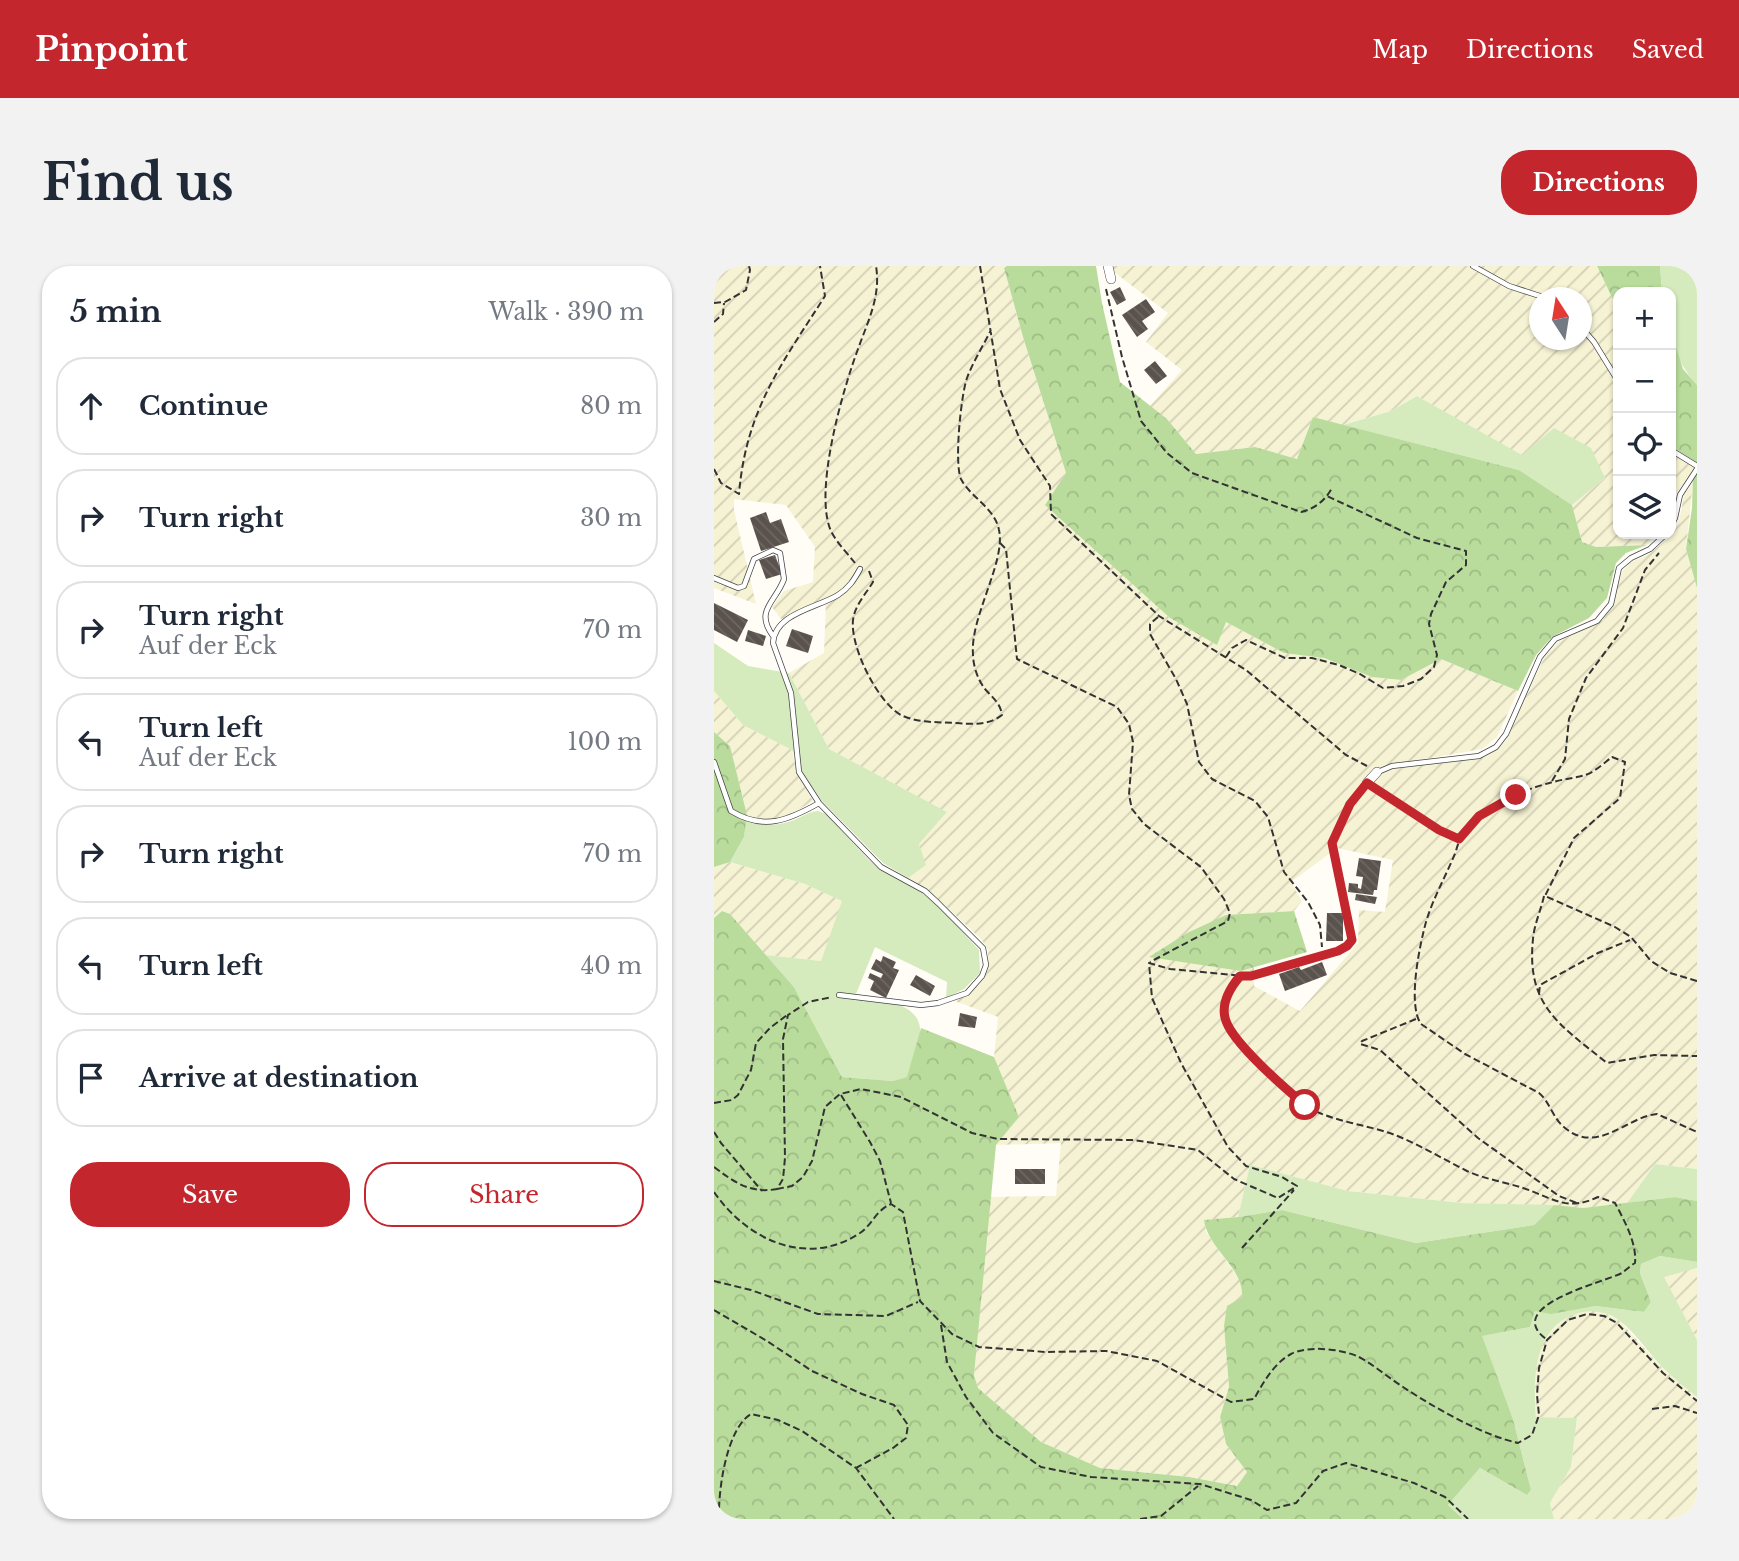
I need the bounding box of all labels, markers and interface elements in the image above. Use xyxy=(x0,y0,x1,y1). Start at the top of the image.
text: Pinpoint xyxy=(35,29,188,70)
text: Map xyxy=(1372,35,1428,64)
text: Directions xyxy=(1466,35,1594,64)
text: Saved xyxy=(1632,35,1704,64)
button: Directions xyxy=(1501,150,1697,215)
text: Find us xyxy=(42,152,234,213)
north arrow xyxy=(1529,287,1592,350)
map controls xyxy=(1613,287,1676,539)
button: + xyxy=(1613,287,1676,350)
text: 5 min xyxy=(70,293,162,330)
text: Walk · 390 m xyxy=(488,298,644,326)
button: − xyxy=(1613,350,1676,413)
icon: ahead xyxy=(72,387,110,425)
text: Continue xyxy=(139,390,268,422)
text: 80 m xyxy=(580,392,642,420)
button: locate xyxy=(1613,413,1676,476)
button: layers xyxy=(1613,476,1676,539)
icon: right xyxy=(72,499,110,537)
text: Turn right xyxy=(139,502,284,534)
text: 30 m xyxy=(580,504,642,532)
text: Turn right xyxy=(139,600,284,632)
icon: right xyxy=(72,611,110,649)
text: 70 m xyxy=(583,616,642,644)
text: Auf der Eck xyxy=(139,632,277,660)
text: Turn left xyxy=(139,712,263,744)
icon: left xyxy=(72,723,110,761)
text: 100 m xyxy=(568,728,642,756)
text: Auf der Eck xyxy=(139,744,277,772)
route end xyxy=(1500,779,1531,810)
icon: right xyxy=(72,835,110,873)
text: Turn right xyxy=(139,838,284,870)
text: 70 m xyxy=(583,840,642,868)
icon: left xyxy=(72,947,110,985)
text: Turn left xyxy=(139,950,263,982)
text: 40 m xyxy=(581,952,642,980)
icon: arrive xyxy=(72,1059,110,1097)
text: Arrive at destination xyxy=(139,1062,419,1094)
route start xyxy=(1289,1089,1320,1120)
button: Save xyxy=(70,1162,350,1227)
button: Share xyxy=(364,1162,644,1227)

